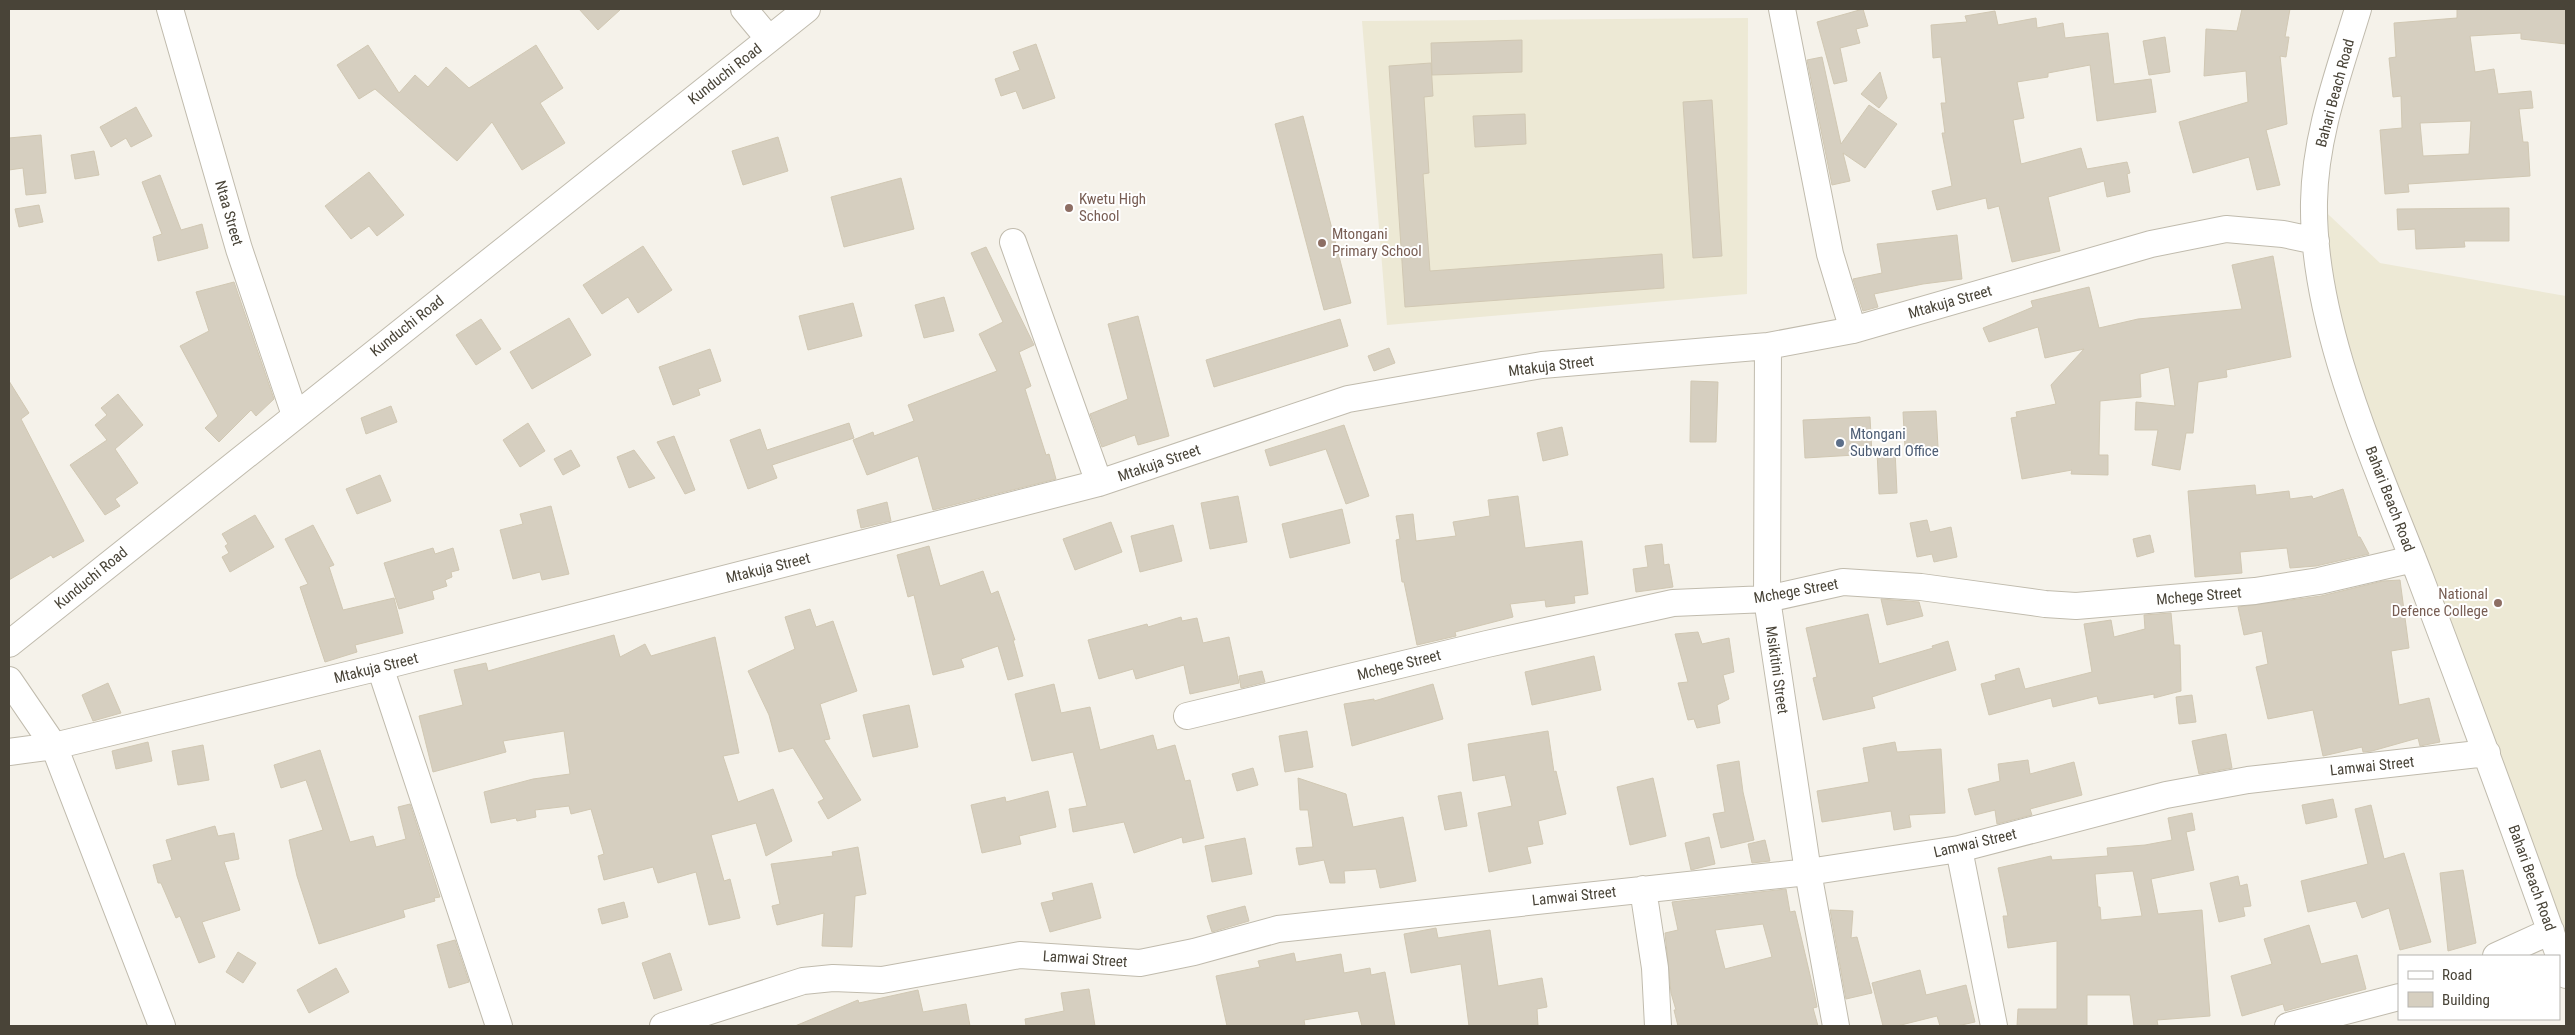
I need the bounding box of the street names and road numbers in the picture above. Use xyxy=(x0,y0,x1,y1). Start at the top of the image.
street label: Bahari Beach Road xyxy=(2312,37,2358,149)
street label: Kunduchi Road xyxy=(685,40,765,108)
street label: Ntaa Street xyxy=(211,178,247,248)
street label: Mtakuja Street xyxy=(1906,281,1994,323)
street label: Kunduchi Road xyxy=(367,292,447,360)
street label: Mtakuja Street xyxy=(1507,352,1595,380)
street label: Mtakuja Street xyxy=(1115,440,1203,486)
street label: Bahari Beach Road xyxy=(2362,444,2418,554)
street label: Kunduchi Road xyxy=(51,543,131,613)
street label: Mtakuja Street xyxy=(724,549,812,587)
street label: Mchege Street xyxy=(1752,575,1840,607)
street label: Mchege Street xyxy=(2156,583,2242,609)
street label: Msikitini Street xyxy=(1762,625,1792,715)
street label: Mchege Street xyxy=(1355,646,1443,684)
street label: Mtakuja Street xyxy=(332,649,420,687)
street label: Lamwai Street xyxy=(2329,753,2415,779)
street label: Bahari Beach Road xyxy=(2504,823,2560,933)
street label: Lamwai Street xyxy=(1932,825,2018,861)
street label: Lamwai Street xyxy=(1531,883,1617,909)
street label: Lamwai Street xyxy=(1042,947,1128,971)

